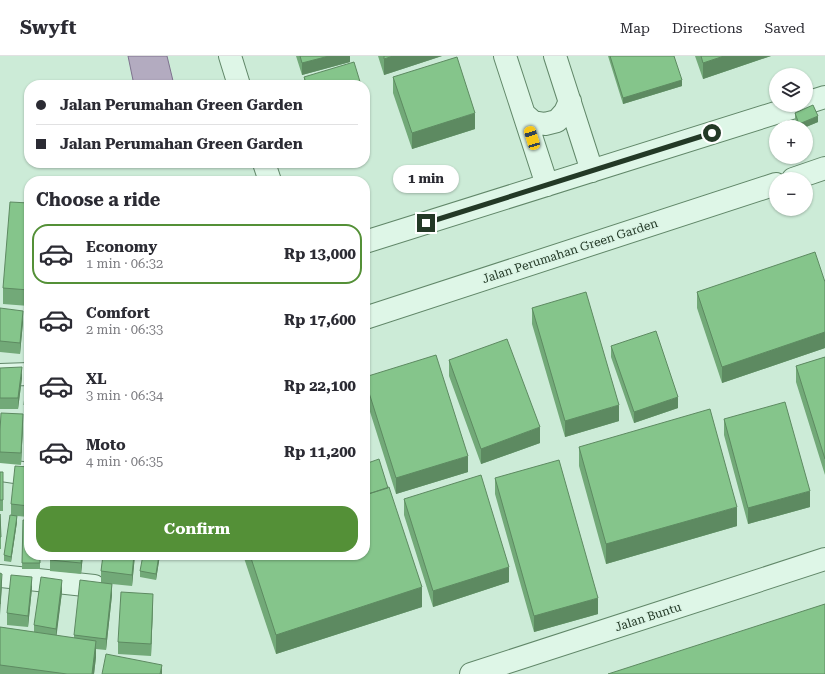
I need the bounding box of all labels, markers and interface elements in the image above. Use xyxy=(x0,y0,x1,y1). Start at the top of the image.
text: Swyft xyxy=(20,16,76,39)
text: Map xyxy=(620,20,650,36)
text: Directions xyxy=(672,20,742,36)
text: Saved xyxy=(764,20,805,36)
map controls xyxy=(769,68,813,216)
button: layers xyxy=(769,68,813,112)
text: Jalan Perumahan Green Garden xyxy=(60,96,303,114)
button: + xyxy=(769,120,813,164)
route start xyxy=(703,124,721,142)
car xyxy=(523,125,541,151)
text: Jalan Perumahan Green Garden xyxy=(60,135,303,153)
callout: 1 min xyxy=(393,165,459,193)
text: 1 min xyxy=(408,171,444,186)
button: − xyxy=(769,172,813,216)
text: Choose a ride xyxy=(36,189,160,210)
route end xyxy=(417,214,435,232)
street label: Jalan Perumahan Green Garden xyxy=(480,216,660,286)
icon: car xyxy=(38,236,74,272)
text: Economy xyxy=(86,238,157,256)
text: Rp 13,000 xyxy=(284,245,356,263)
text: 1 min · 06:32 xyxy=(86,256,163,271)
icon: car xyxy=(38,302,74,338)
text: Comfort xyxy=(86,304,150,322)
text: Rp 17,600 xyxy=(284,311,356,329)
text: 2 min · 06:33 xyxy=(86,322,163,337)
icon: car xyxy=(38,368,74,404)
text: XL xyxy=(86,370,107,388)
text: Rp 22,100 xyxy=(284,377,356,395)
text: 3 min · 06:34 xyxy=(86,388,163,403)
icon: car xyxy=(38,434,74,470)
text: Moto xyxy=(86,436,126,454)
text: Rp 11,200 xyxy=(284,443,356,461)
text: 4 min · 06:35 xyxy=(86,454,163,469)
button: Confirm xyxy=(36,506,358,552)
street label: Jalan Buntu xyxy=(613,600,683,634)

